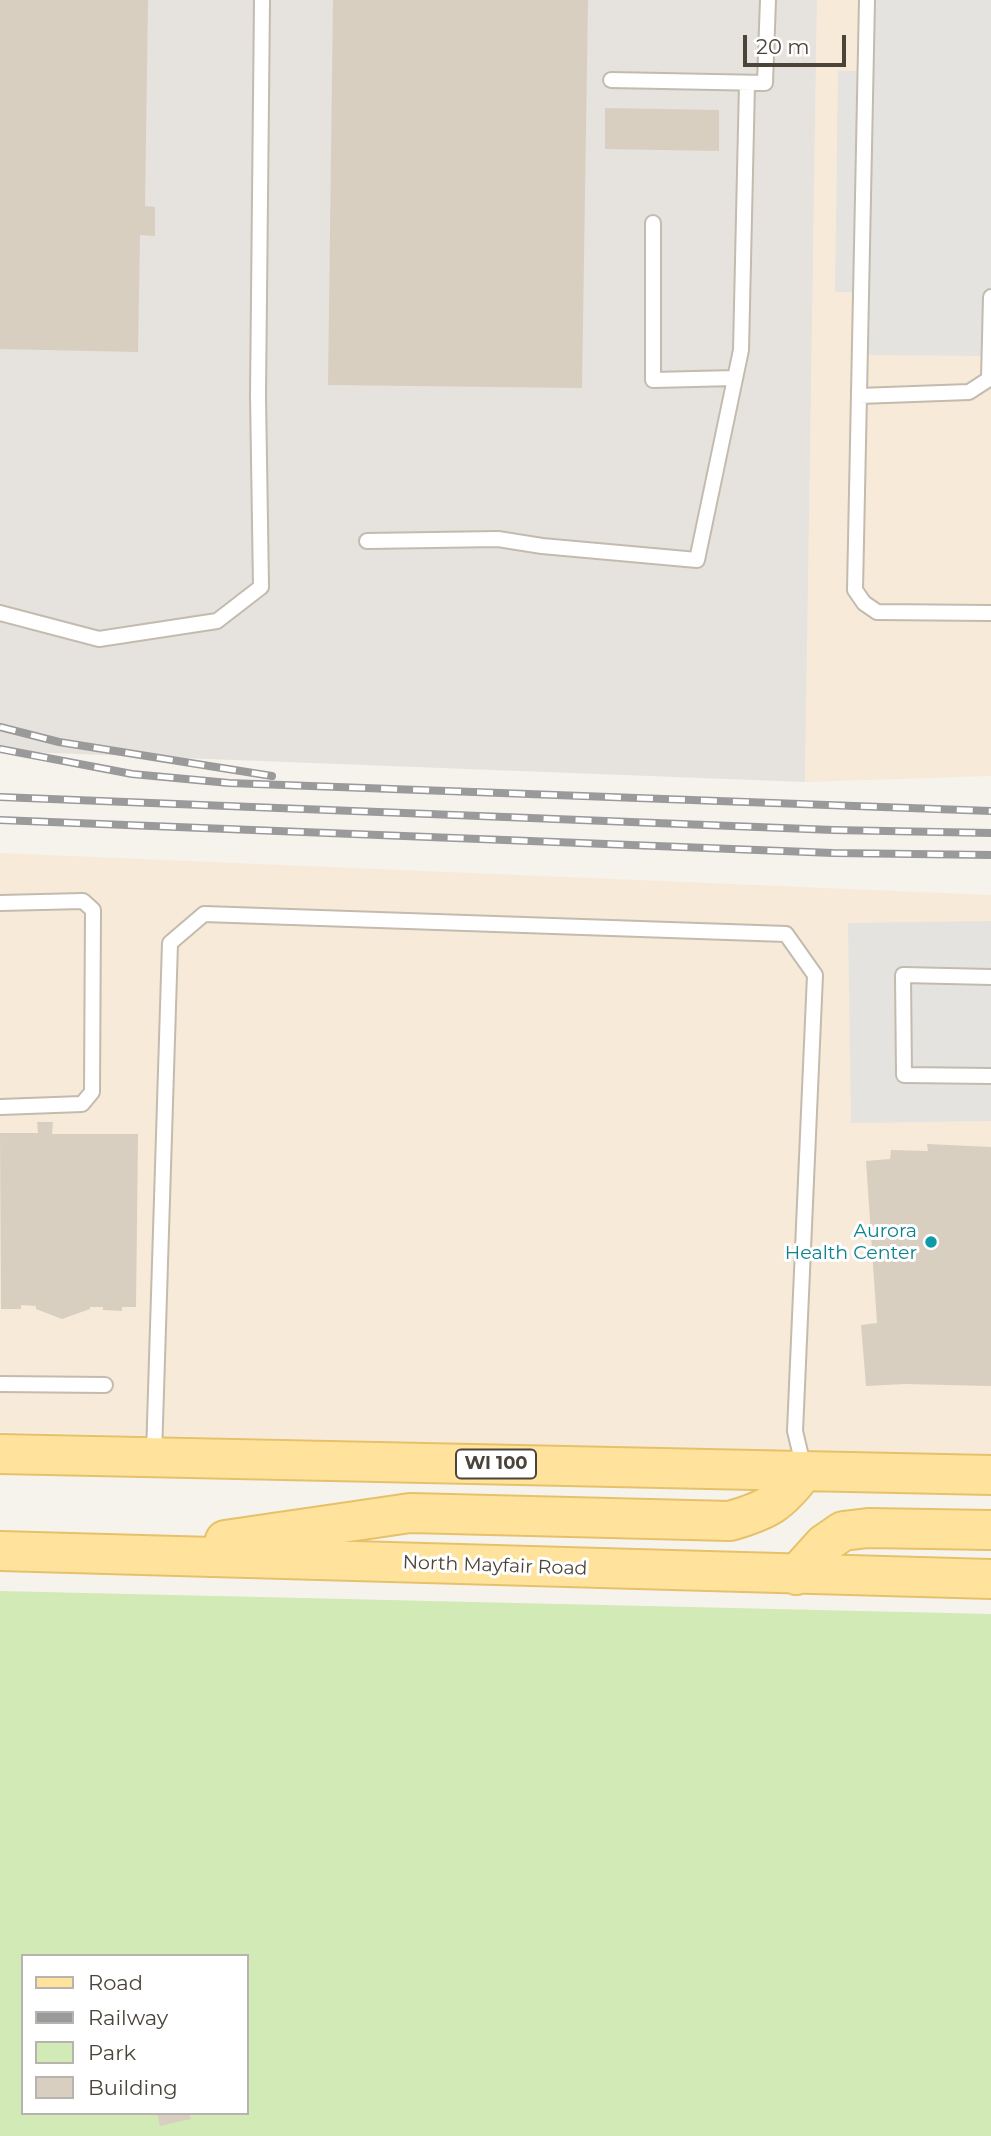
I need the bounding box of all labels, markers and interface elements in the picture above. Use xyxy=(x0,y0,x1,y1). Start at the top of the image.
scale bar xyxy=(746,21,849,65)
text: 20 m xyxy=(756,34,810,59)
place label: Aurora Health Center xyxy=(785,1220,917,1264)
marker: Aurora Health Center xyxy=(923,1234,939,1250)
road number: WI 100 xyxy=(456,1450,536,1478)
street label: North Mayfair Road xyxy=(402,1551,588,1581)
legend xyxy=(21,1954,248,2115)
text: Road xyxy=(88,1970,143,1995)
text: Railway xyxy=(88,2005,168,2030)
text: Park xyxy=(88,2040,136,2065)
text: Building xyxy=(88,2075,178,2100)

